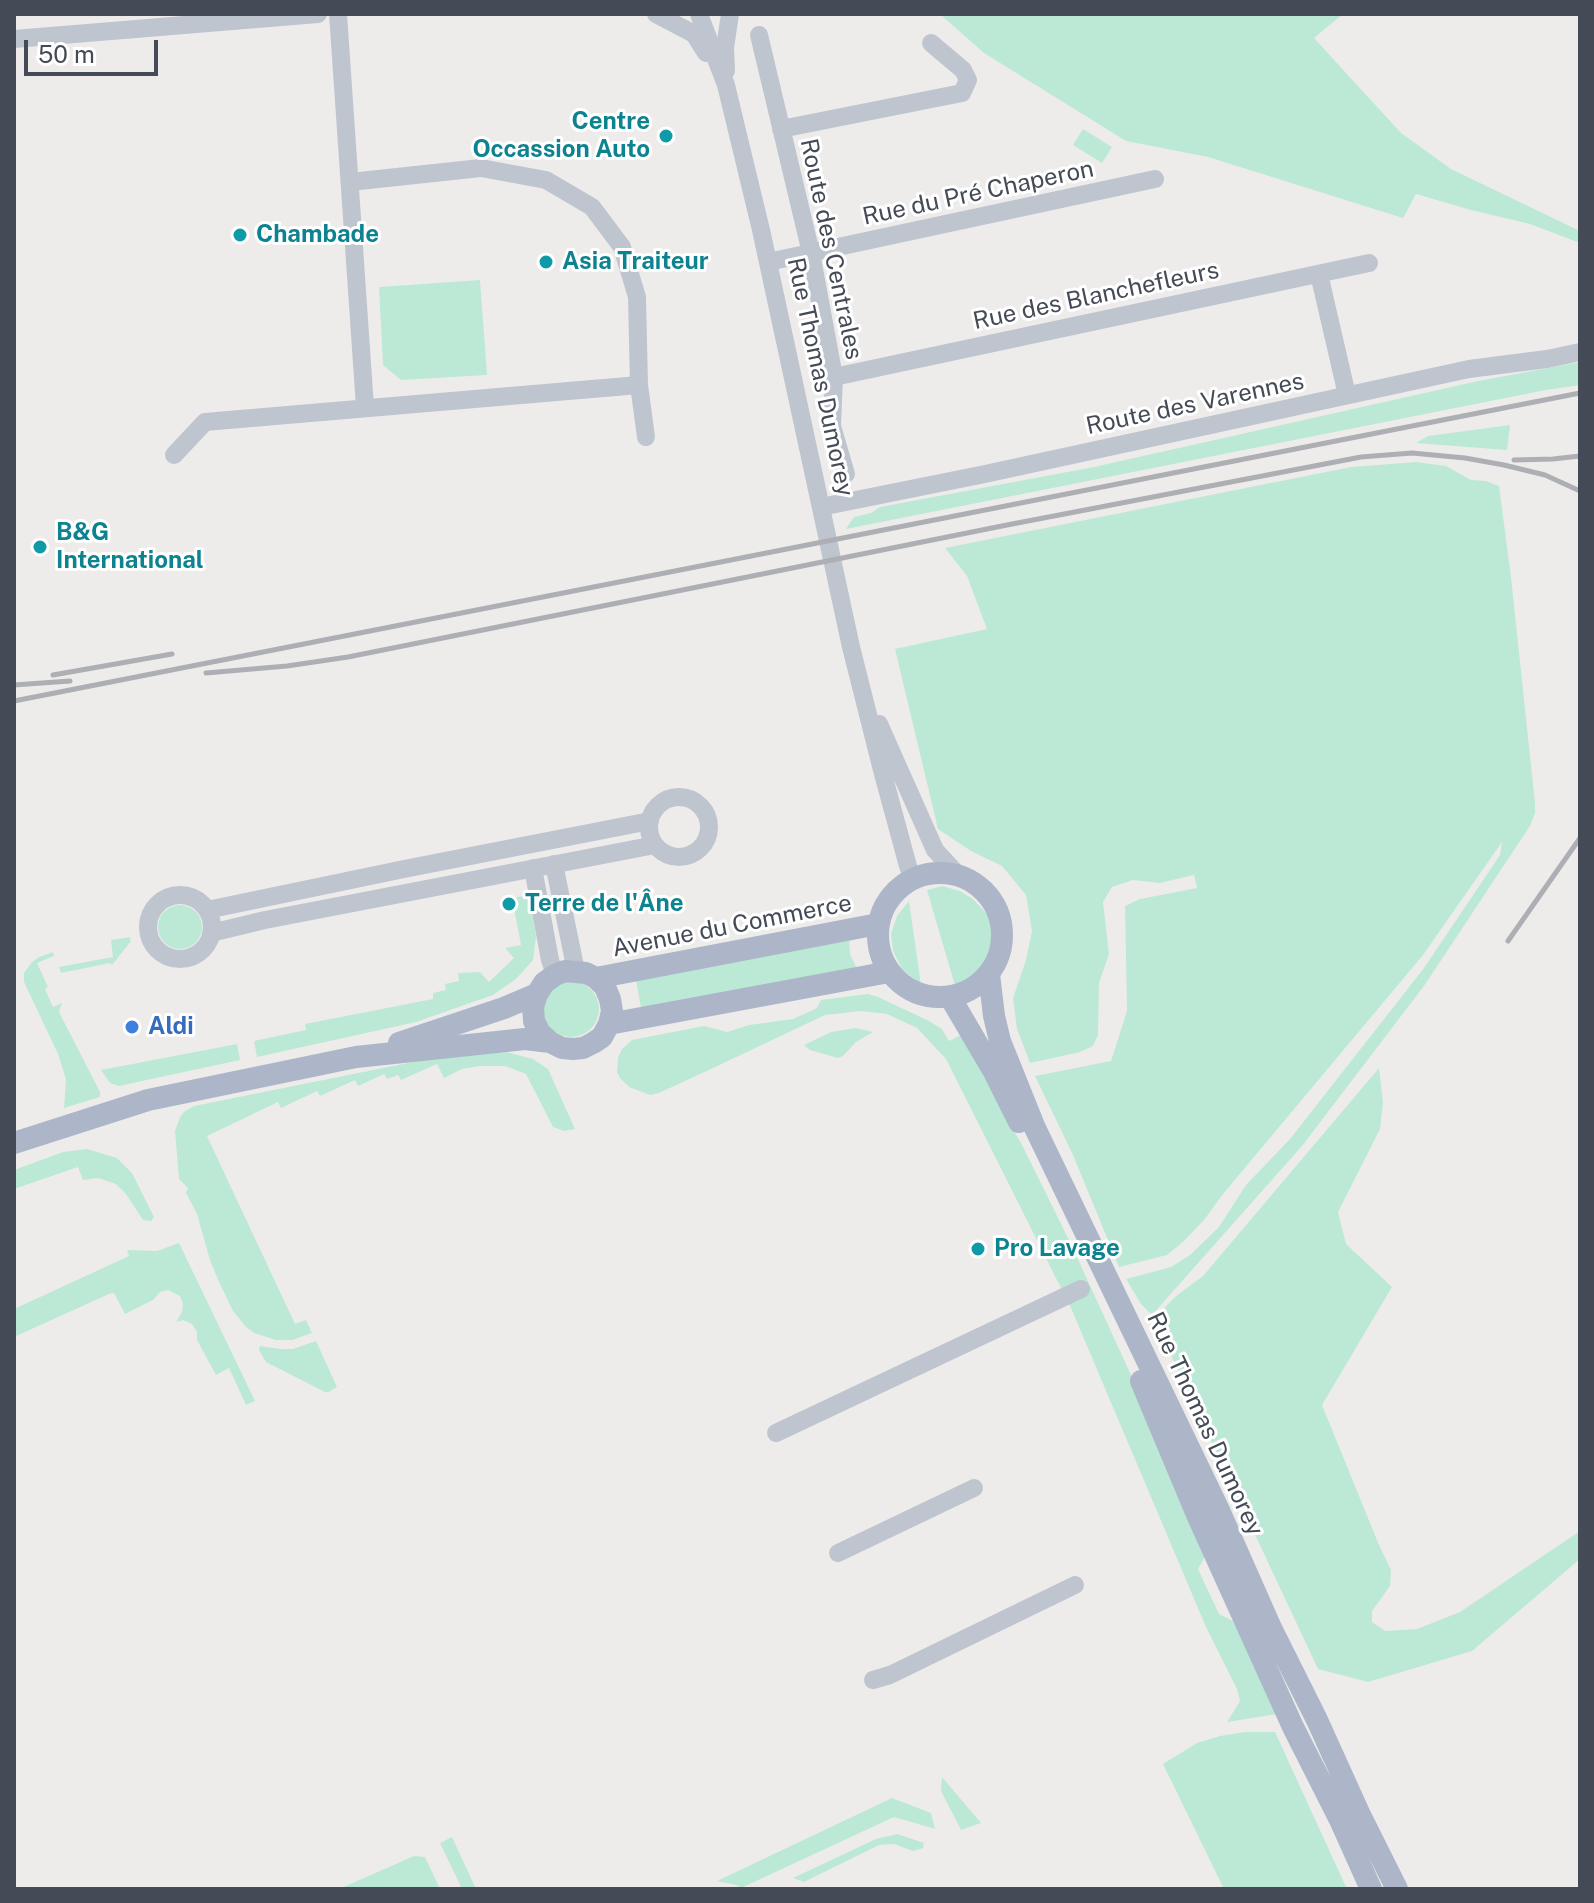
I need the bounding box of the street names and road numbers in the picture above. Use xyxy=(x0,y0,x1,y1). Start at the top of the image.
street label: Route des Centrales xyxy=(794,136,868,362)
street label: Rue du Pré Chaperon xyxy=(860,154,1096,232)
street label: Rue Thomas Dumorey xyxy=(781,255,859,499)
street label: Rue des Blanchefleurs xyxy=(970,256,1222,336)
street label: Route des Varennes xyxy=(1083,367,1307,441)
street label: Avenue du Commerce xyxy=(610,889,854,963)
street label: Rue Thomas Dumorey xyxy=(1141,1308,1269,1540)

